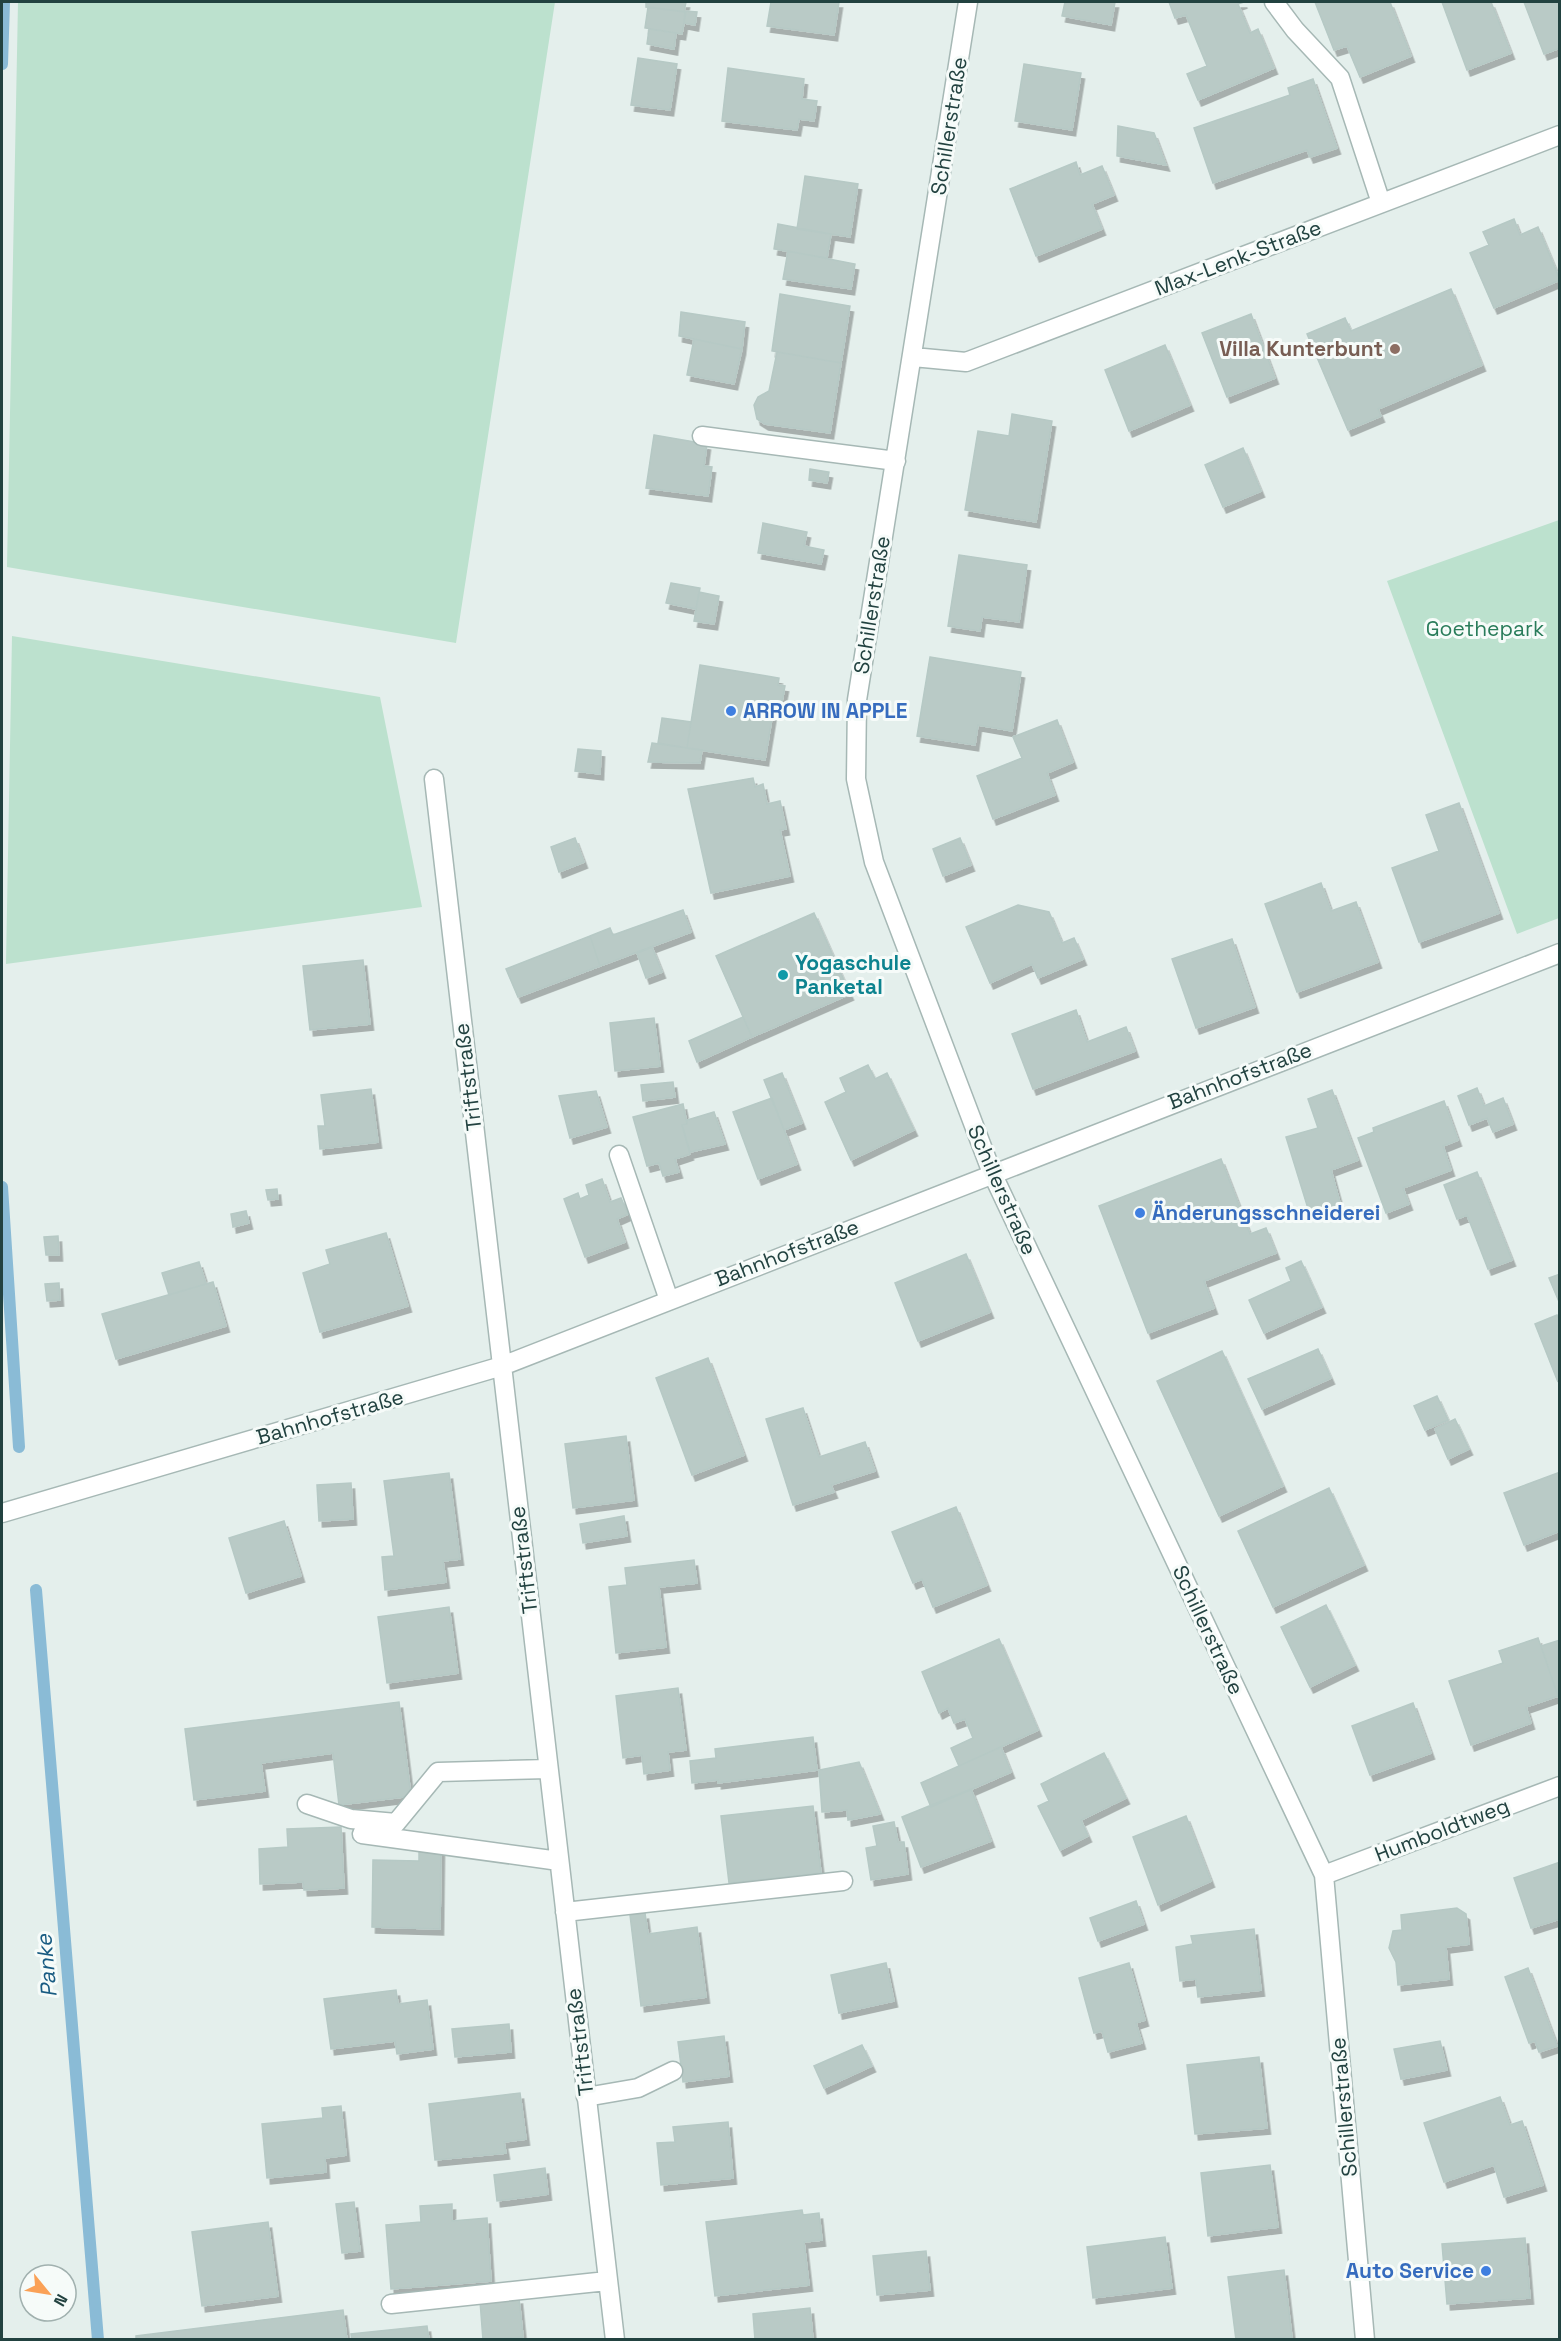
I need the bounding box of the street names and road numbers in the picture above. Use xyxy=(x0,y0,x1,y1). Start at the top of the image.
street label: Schillerstraße xyxy=(924,55,973,197)
street label: Max-Lenk-Straße xyxy=(1151,213,1325,302)
street label: Schillerstraße xyxy=(847,534,896,676)
street label: Triftstraße xyxy=(448,1022,487,1132)
street label: Bahnhofstraße xyxy=(1164,1036,1316,1115)
street label: Schillerstraße xyxy=(962,1121,1043,1259)
street label: Bahnhofstraße xyxy=(711,1213,863,1292)
street label: Bahnhofstraße xyxy=(253,1383,407,1450)
street label: Triftstraße xyxy=(504,1505,543,1615)
street label: Schillerstraße xyxy=(1167,1561,1250,1699)
street label: Humboldtweg xyxy=(1371,1791,1513,1868)
street label: Triftstraße xyxy=(560,1987,599,2097)
street label: Schillerstraße xyxy=(1324,2036,1363,2178)

